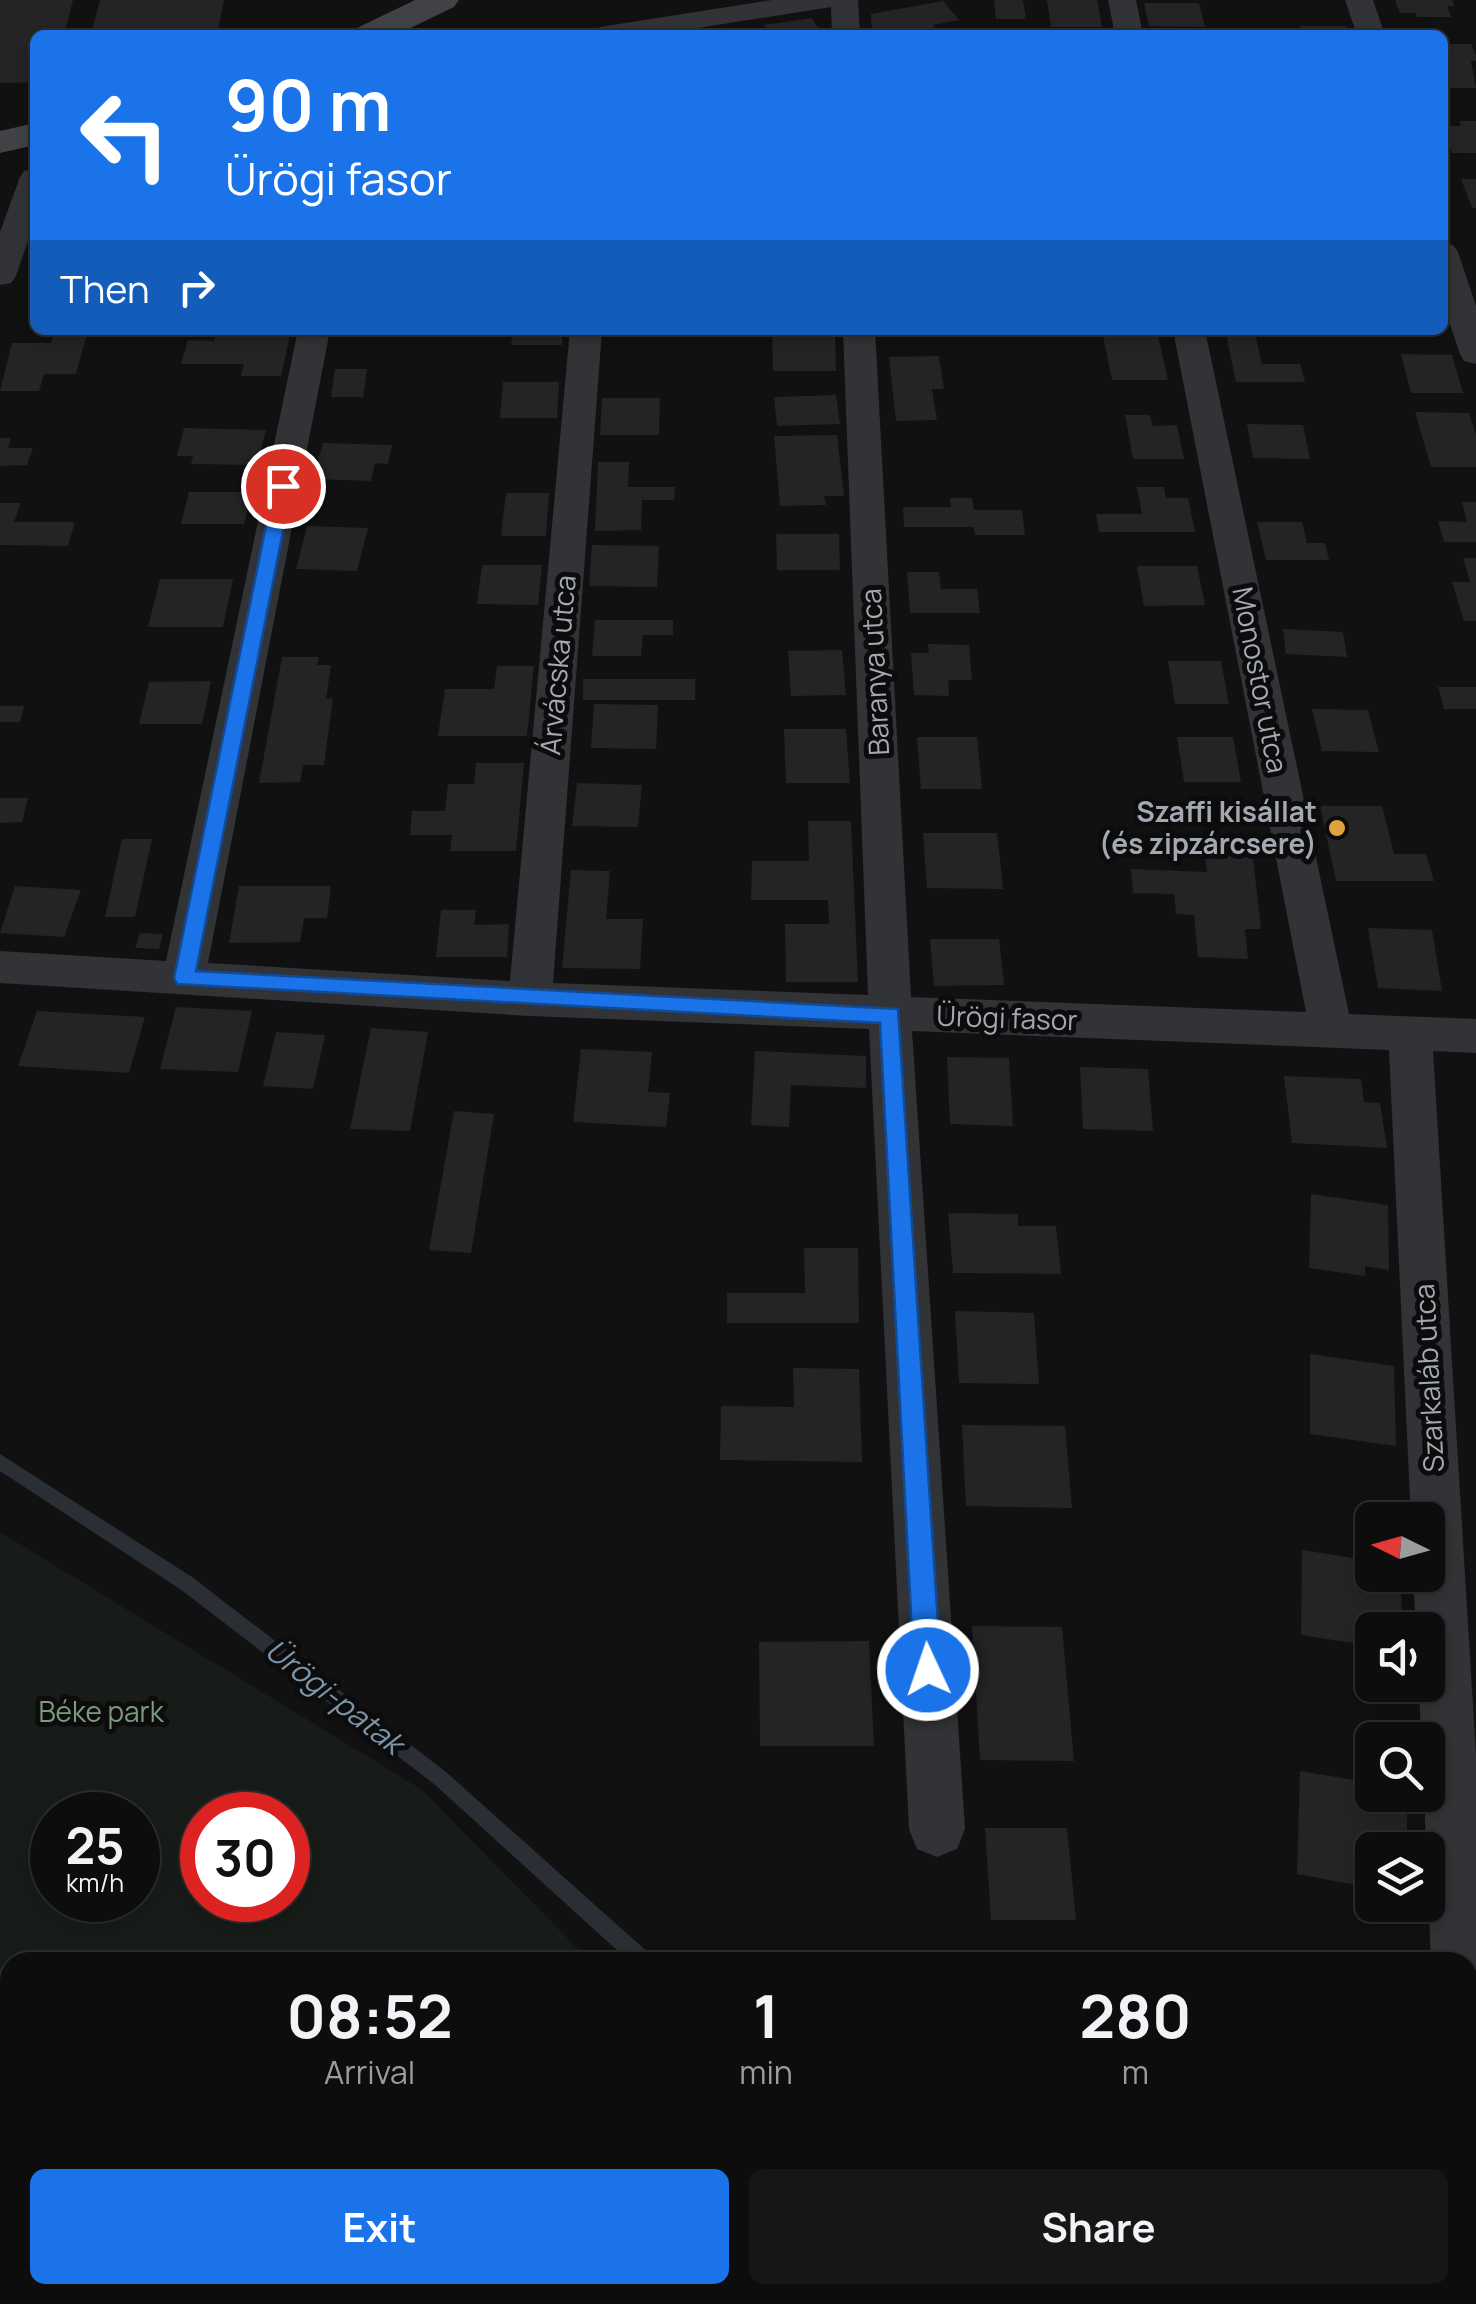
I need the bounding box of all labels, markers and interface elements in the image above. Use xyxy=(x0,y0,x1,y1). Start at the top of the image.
text: 90 m xyxy=(225,56,392,152)
icon: left xyxy=(60,70,190,200)
text: Ürögi fasor xyxy=(225,147,452,209)
icon: right xyxy=(169,260,224,315)
text: Then xyxy=(60,262,149,314)
pin xyxy=(241,444,326,529)
icon: arrive xyxy=(256,459,311,514)
street label: Árvácska utca xyxy=(530,573,584,756)
street label: Monostor utca xyxy=(1224,583,1298,776)
street label: Baranya utca xyxy=(851,587,897,757)
place label: Szaffi kisállat (és zipzárcsere) xyxy=(1099,792,1317,862)
marker: Szaffi kisállat (és zipzárcsere) xyxy=(1326,817,1348,839)
street label: Ürögi fasor xyxy=(936,996,1078,1038)
street label: Szarkaláb utca xyxy=(1404,1283,1452,1473)
north arrow xyxy=(1355,1502,1445,1592)
map controls xyxy=(1355,1502,1445,1922)
button: sound xyxy=(1355,1612,1445,1702)
position arrow xyxy=(876,1618,980,1722)
water label: Ürögi-patak xyxy=(257,1629,416,1765)
park label: Béke park xyxy=(38,1692,165,1730)
button: search xyxy=(1355,1722,1445,1812)
speed limit sign: 30 xyxy=(180,1792,310,1922)
text: 25 xyxy=(65,1811,125,1879)
button: layers xyxy=(1355,1832,1445,1922)
text: km/h xyxy=(66,1865,124,1900)
text: 08:52 xyxy=(287,1974,453,2056)
text: 1 xyxy=(753,1974,779,2056)
text: 280 xyxy=(1079,1974,1191,2056)
text: Arrival xyxy=(324,2050,415,2094)
text: min xyxy=(739,2050,793,2094)
text: m xyxy=(1122,2050,1149,2094)
button: Exit xyxy=(30,2169,729,2284)
button: Share xyxy=(749,2169,1448,2284)

